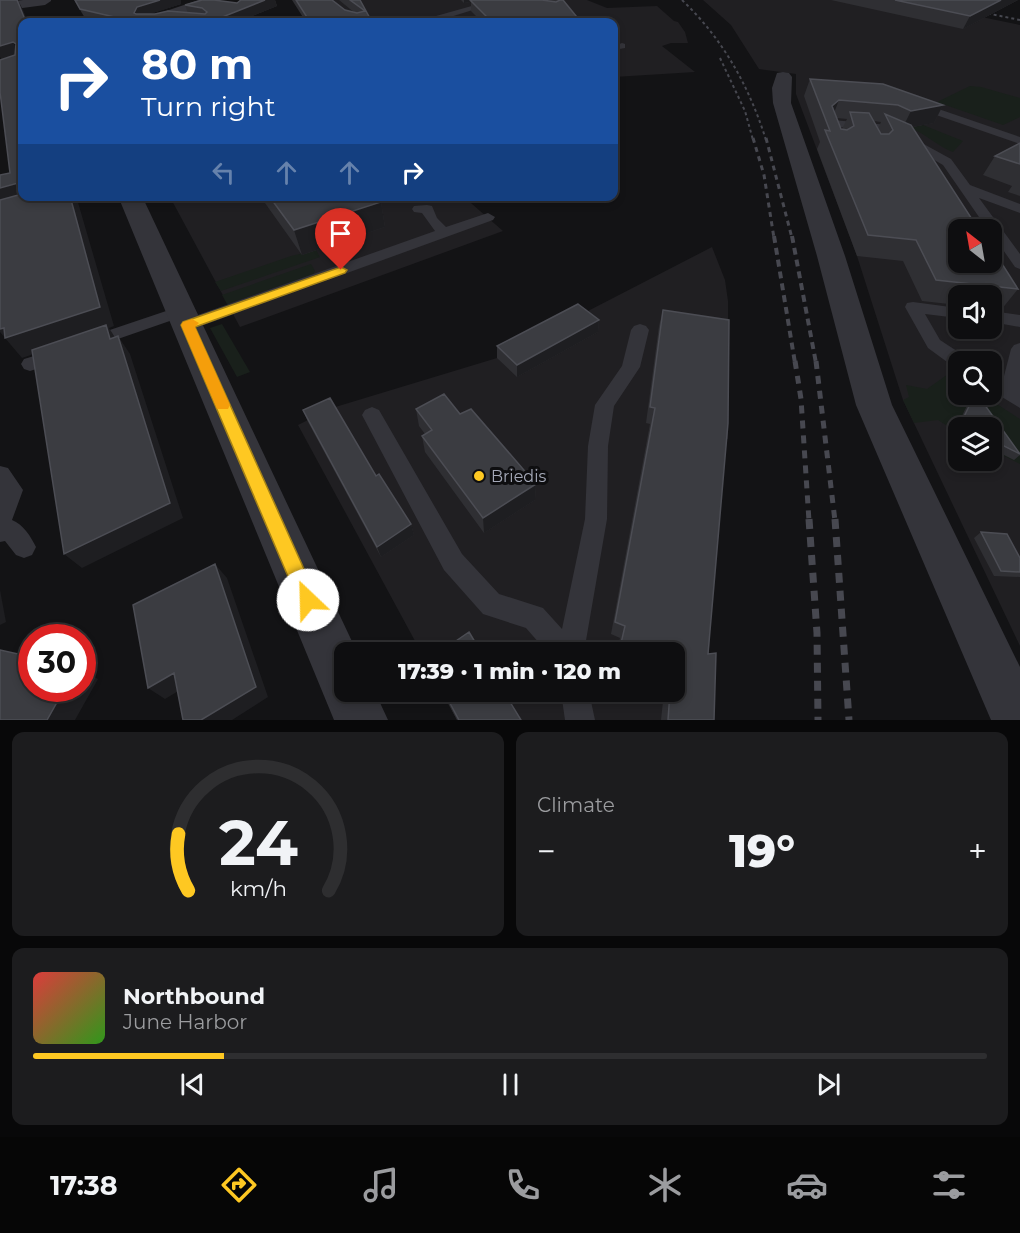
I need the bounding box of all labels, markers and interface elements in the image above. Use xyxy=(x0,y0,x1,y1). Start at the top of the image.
text: 80 m xyxy=(141,38,253,90)
icon: right xyxy=(42,42,120,120)
text: Turn right xyxy=(141,90,276,123)
icon: left xyxy=(207,156,240,189)
icon: ahead xyxy=(270,156,303,189)
icon: ahead xyxy=(333,156,366,189)
icon: right xyxy=(396,156,429,189)
pin xyxy=(315,208,366,270)
icon: arrive xyxy=(324,217,357,250)
north arrow xyxy=(948,219,1002,273)
map controls xyxy=(948,219,1002,471)
button: sound xyxy=(948,285,1002,339)
button: search xyxy=(948,351,1002,405)
button: layers xyxy=(948,417,1002,471)
place label: Briedis xyxy=(491,467,546,486)
marker: Briedis xyxy=(472,469,486,483)
position arrow xyxy=(276,568,340,632)
speed limit sign: 30 xyxy=(18,624,96,702)
text: 17:39 · 1 min · 120 m xyxy=(398,658,621,685)
text: Climate xyxy=(537,793,615,817)
text: 24 xyxy=(218,805,298,881)
text: 19° xyxy=(729,823,795,878)
text: − xyxy=(537,831,556,871)
text: + xyxy=(968,831,987,871)
text: km/h xyxy=(229,875,287,901)
text: Northbound xyxy=(123,983,265,1010)
text: June Harbor xyxy=(123,1010,247,1034)
icon: previous xyxy=(176,1068,209,1101)
icon: pause xyxy=(494,1068,527,1101)
icon: next xyxy=(812,1068,845,1101)
icon: directions xyxy=(218,1164,260,1206)
icon: music xyxy=(360,1164,402,1206)
icon: phone xyxy=(502,1164,544,1206)
icon: climate xyxy=(644,1164,686,1206)
icon: car xyxy=(786,1164,828,1206)
icon: filters xyxy=(928,1164,970,1206)
text: 17:38 xyxy=(50,1169,118,1202)

